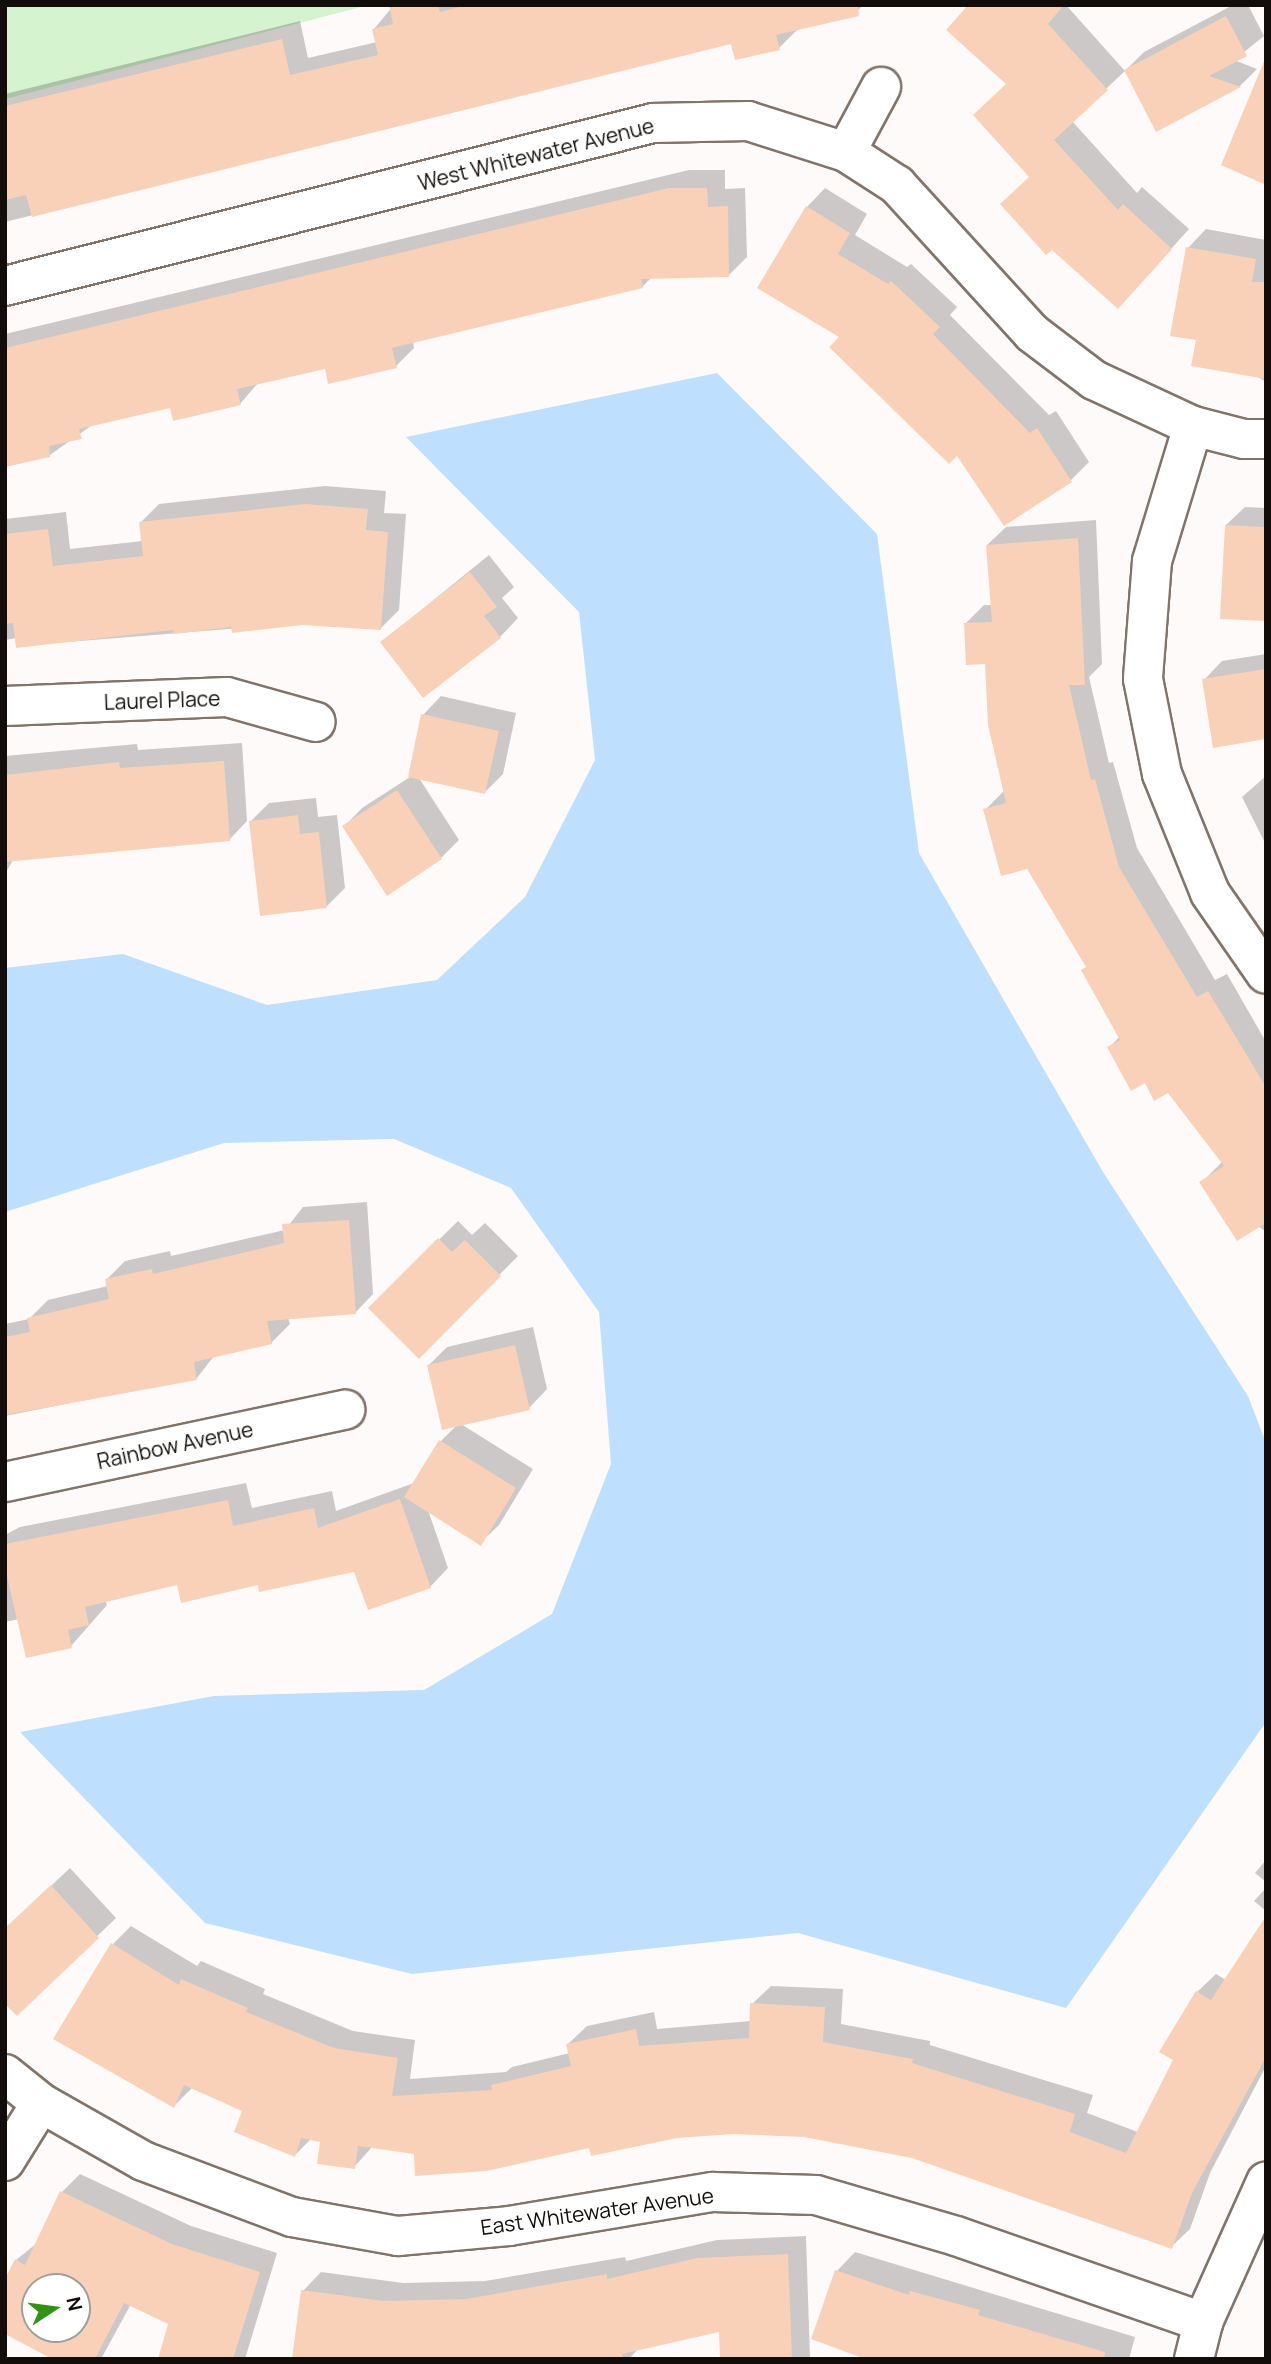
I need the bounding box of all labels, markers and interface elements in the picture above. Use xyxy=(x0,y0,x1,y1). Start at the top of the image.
street label: West Whitewater Avenue xyxy=(415,112,657,196)
street label: Laurel Place xyxy=(103,685,221,715)
street label: Rainbow Avenue xyxy=(95,1416,255,1474)
street label: East Whitewater Avenue xyxy=(479,2182,715,2240)
north arrow xyxy=(21,2273,91,2343)
text: N xyxy=(60,2294,89,2313)

